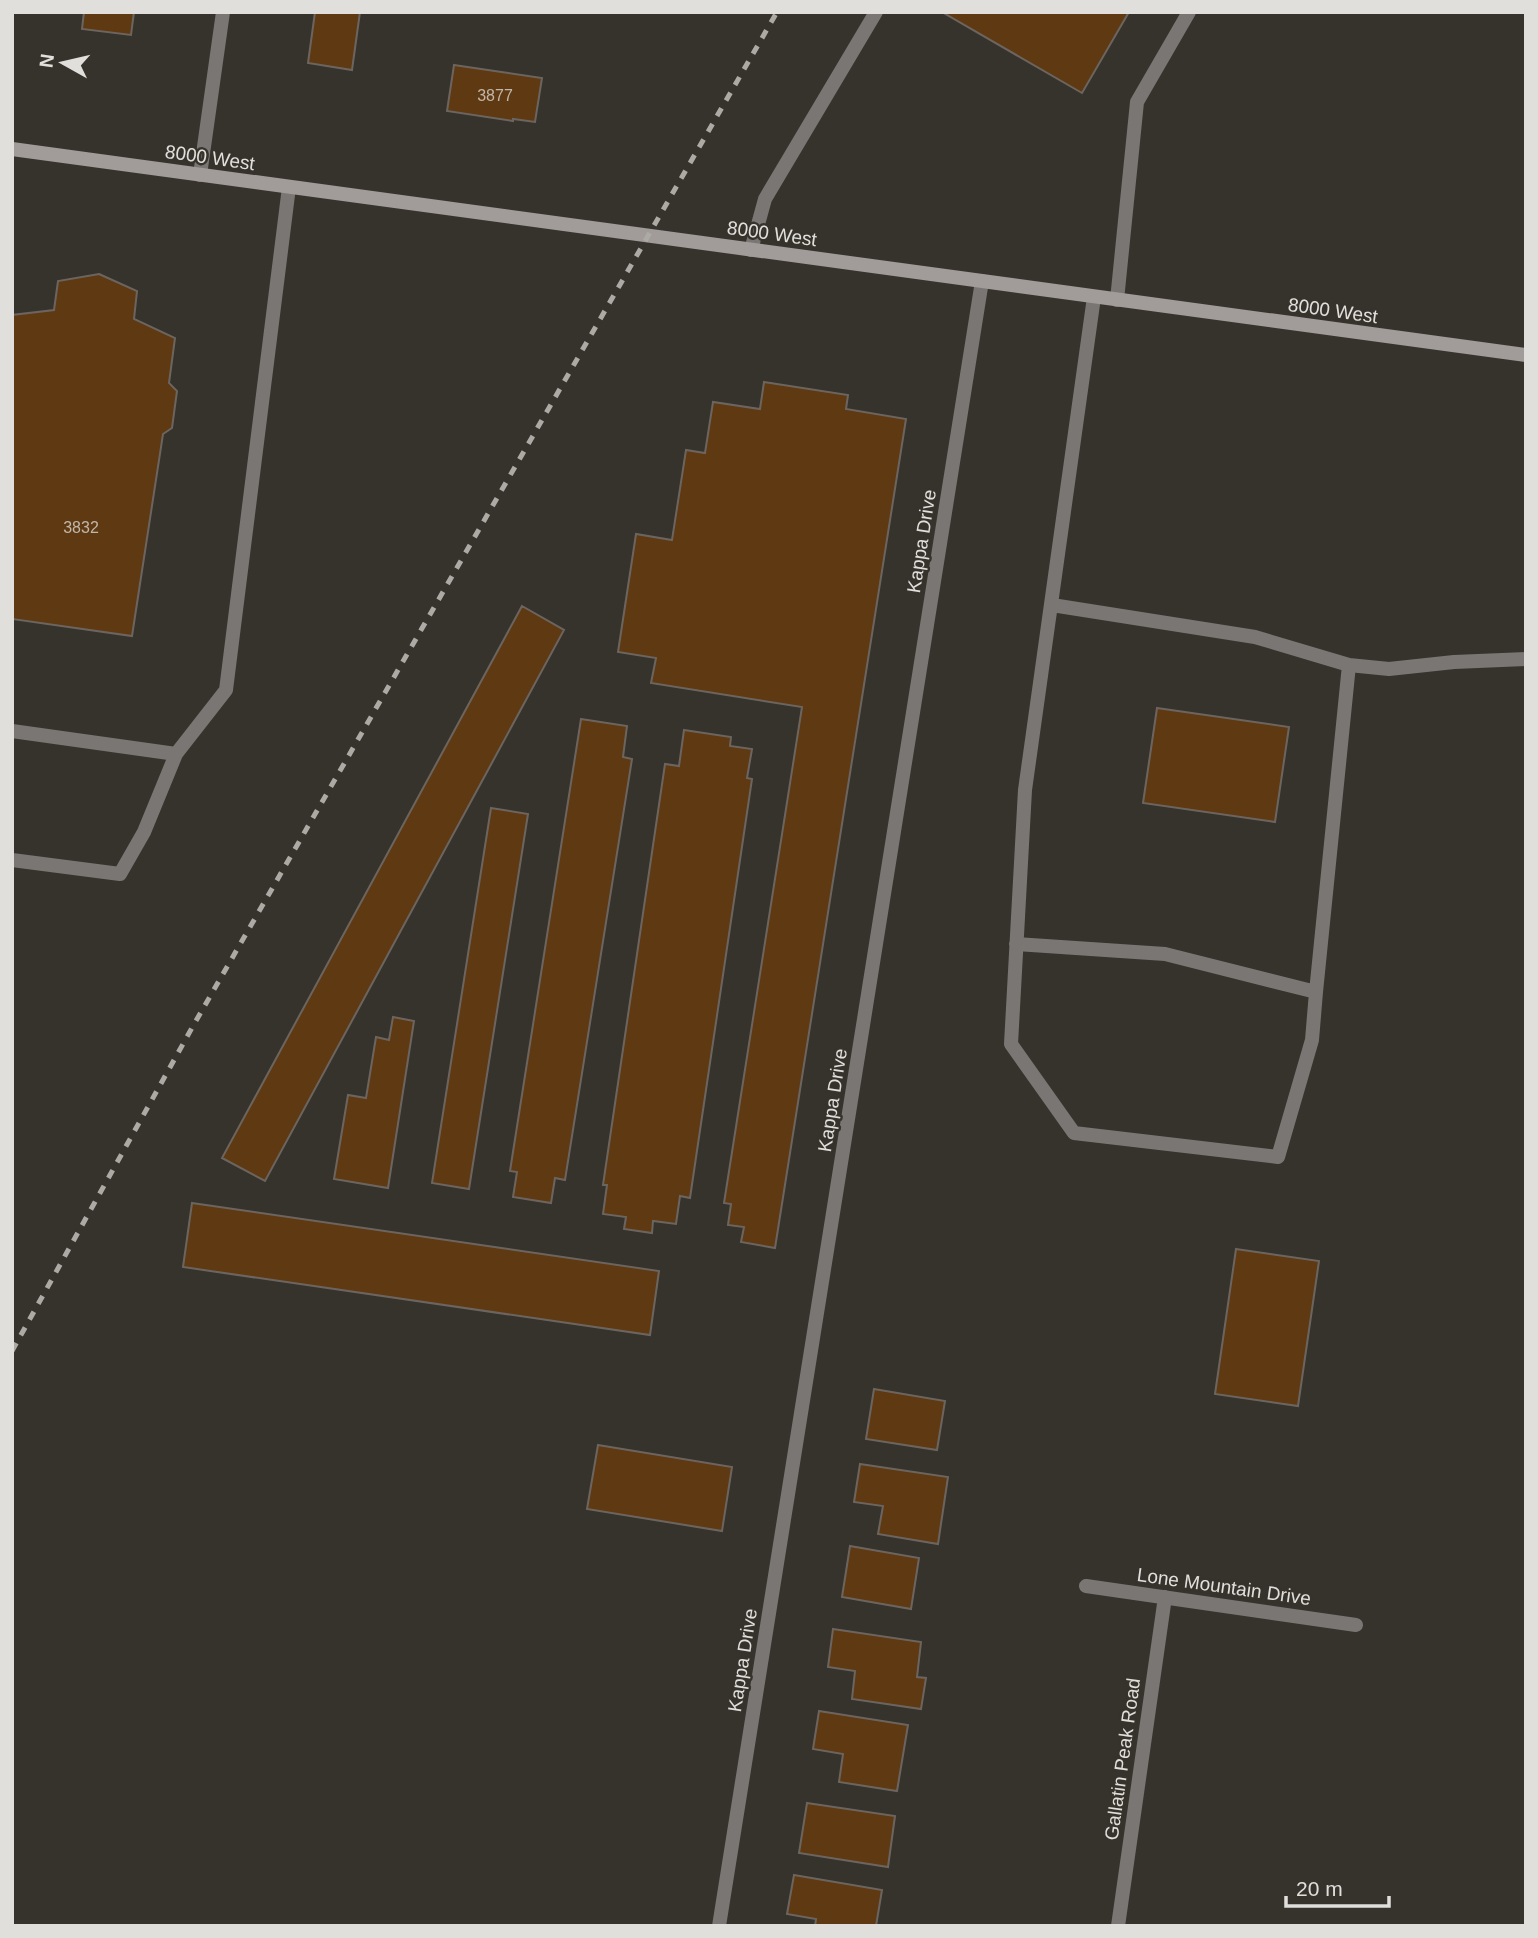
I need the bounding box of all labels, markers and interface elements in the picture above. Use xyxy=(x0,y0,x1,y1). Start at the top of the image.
north arrow xyxy=(28,28,98,98)
text: N xyxy=(35,52,58,69)
house number: 3877 xyxy=(477,87,513,104)
street label: 8000 West xyxy=(164,141,257,174)
street label: 8000 West xyxy=(726,217,819,250)
street label: 8000 West xyxy=(1287,294,1380,327)
street label: Kappa Drive xyxy=(903,488,940,594)
house number: 3832 xyxy=(63,519,99,536)
street label: Kappa Drive xyxy=(814,1047,851,1153)
street label: Lone Mountain Drive xyxy=(1136,1564,1312,1609)
street label: Kappa Drive xyxy=(724,1607,761,1713)
street label: Gallatin Peak Road xyxy=(1101,1677,1144,1842)
scale bar xyxy=(1286,1864,1389,1908)
text: 20 m xyxy=(1296,1877,1343,1900)

